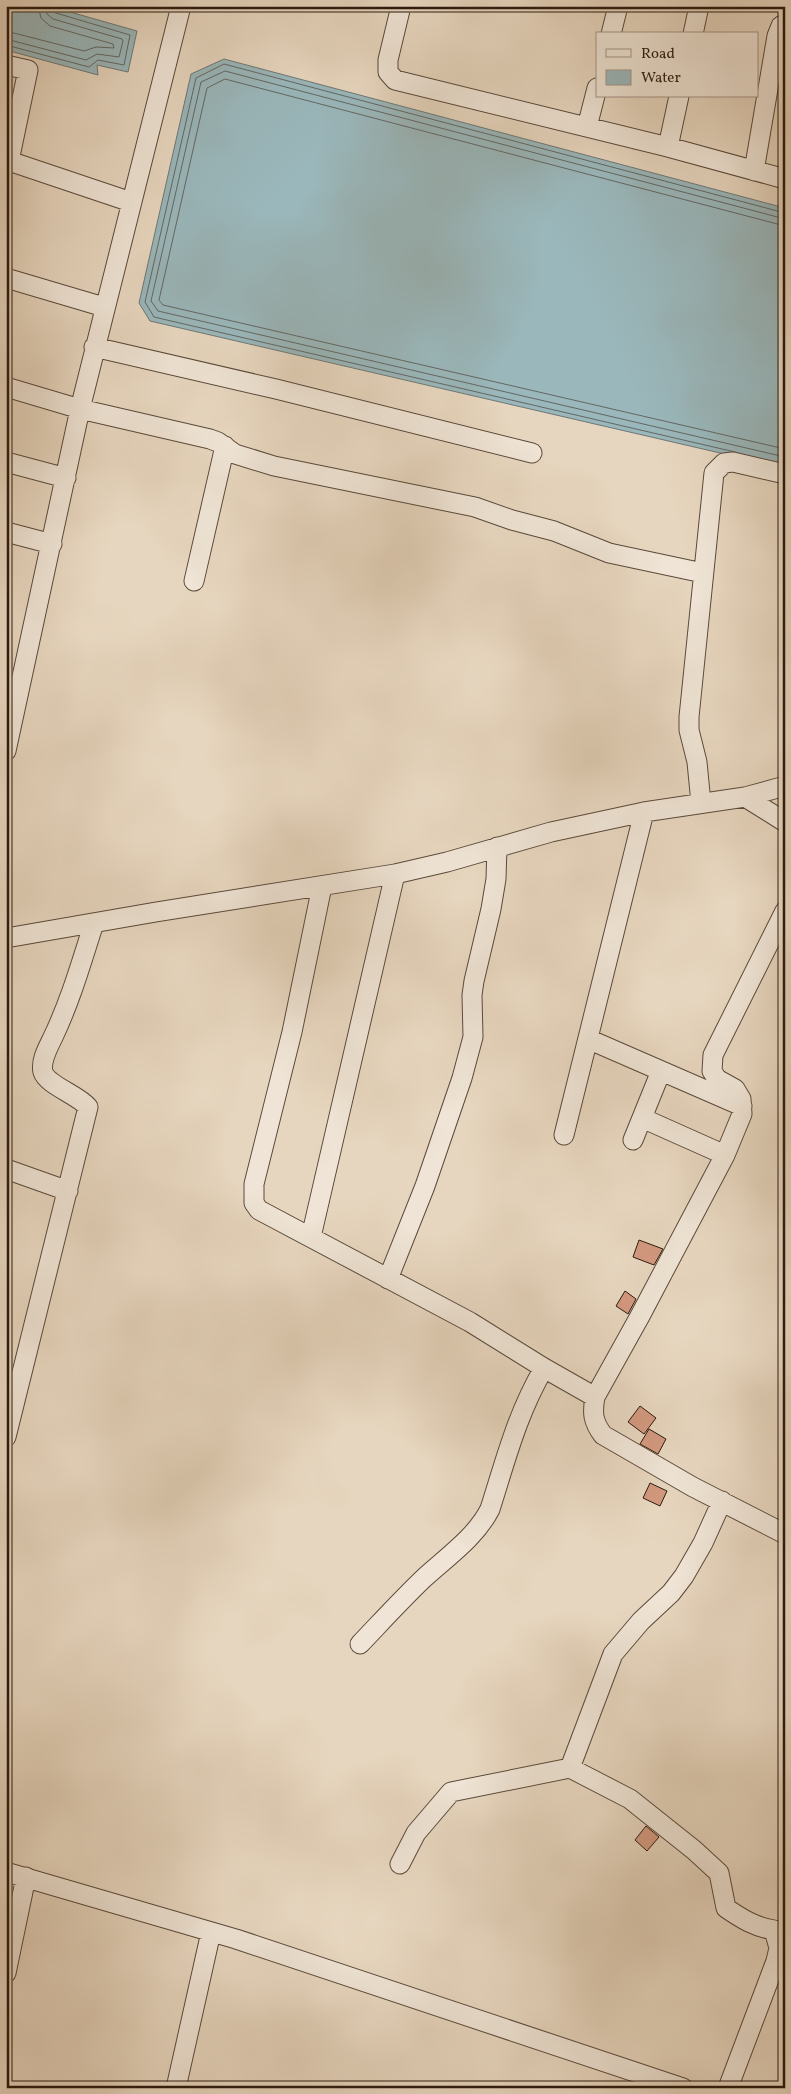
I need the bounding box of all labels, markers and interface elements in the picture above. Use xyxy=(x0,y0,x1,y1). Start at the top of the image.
legend xyxy=(596,32,758,98)
text: Road xyxy=(641,44,675,65)
text: Water xyxy=(641,68,681,89)

